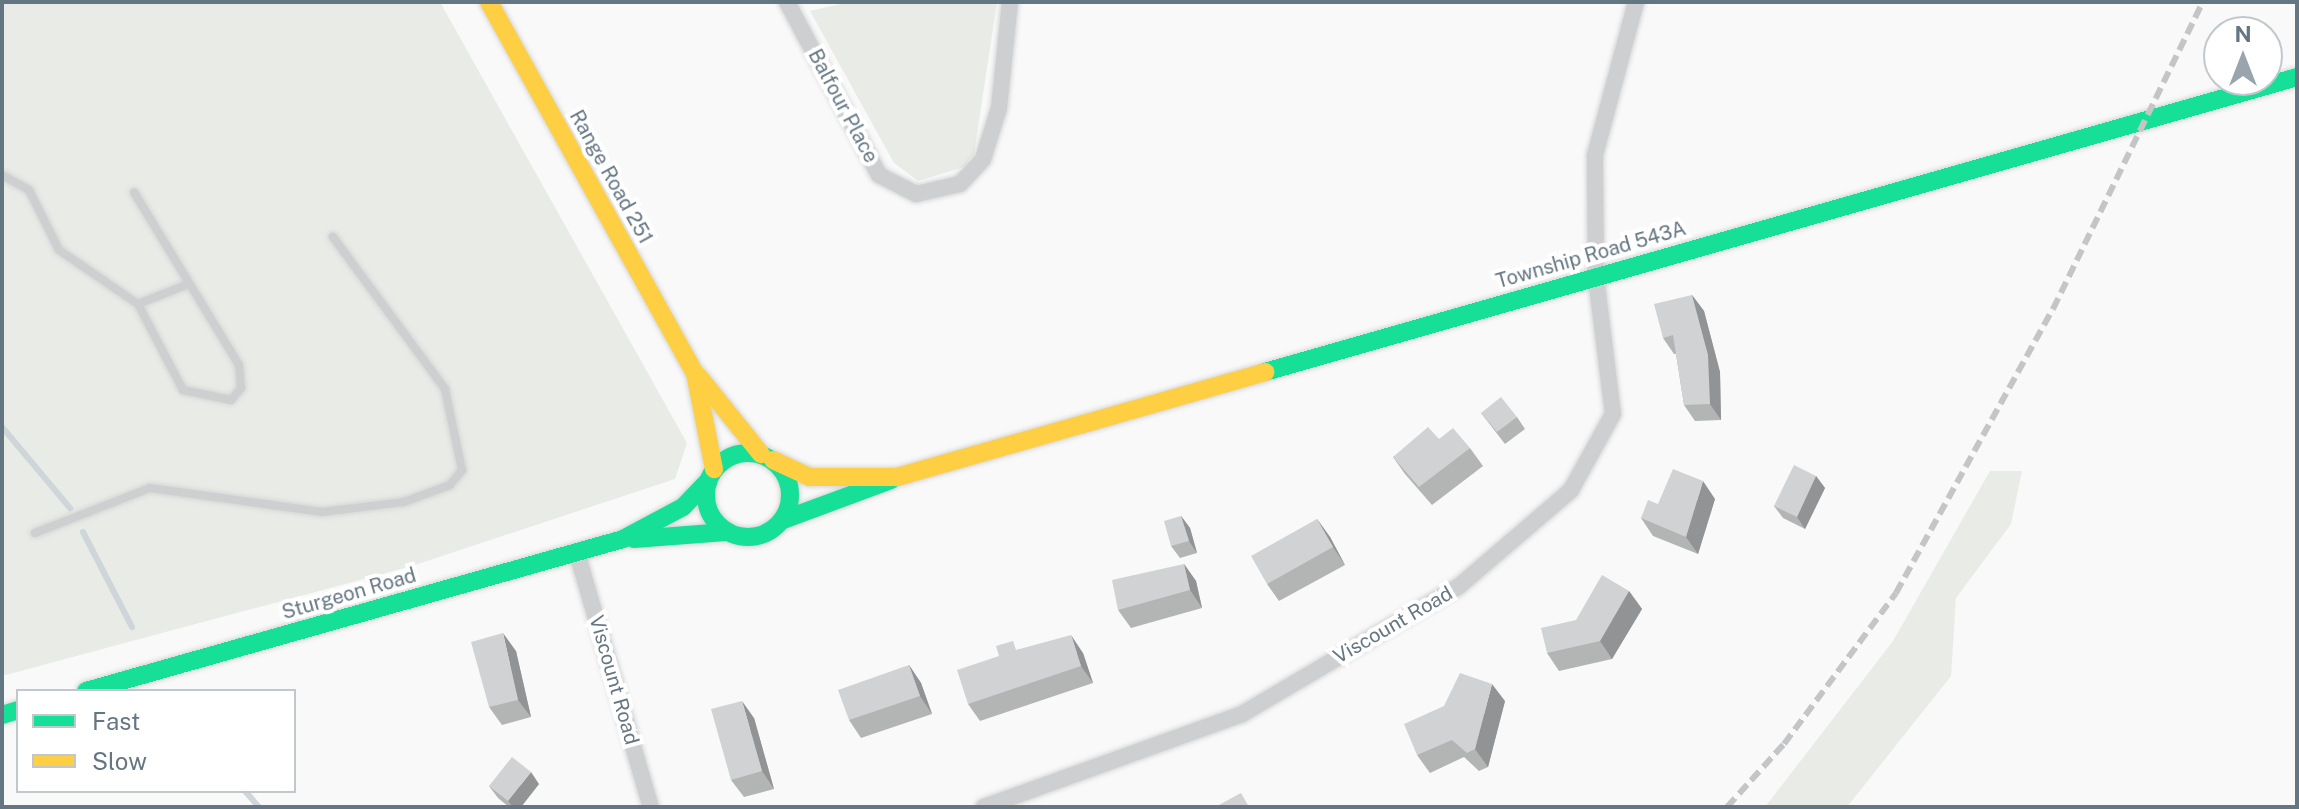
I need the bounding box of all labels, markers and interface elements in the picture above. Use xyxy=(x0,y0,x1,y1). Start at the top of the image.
north arrow xyxy=(2203,16,2283,96)
text: N xyxy=(2234,21,2252,47)
street label: Balfour Place xyxy=(803,45,883,167)
street label: Range Road 251 xyxy=(564,106,658,248)
street label: Township Road 543A xyxy=(1493,216,1689,294)
street label: Sturgeon Road xyxy=(279,563,419,625)
street label: Viscount Road xyxy=(1329,581,1457,669)
street label: Viscount Road xyxy=(584,613,644,747)
legend xyxy=(16,689,296,793)
text: Fast xyxy=(92,707,140,735)
text: Slow xyxy=(92,747,147,775)

